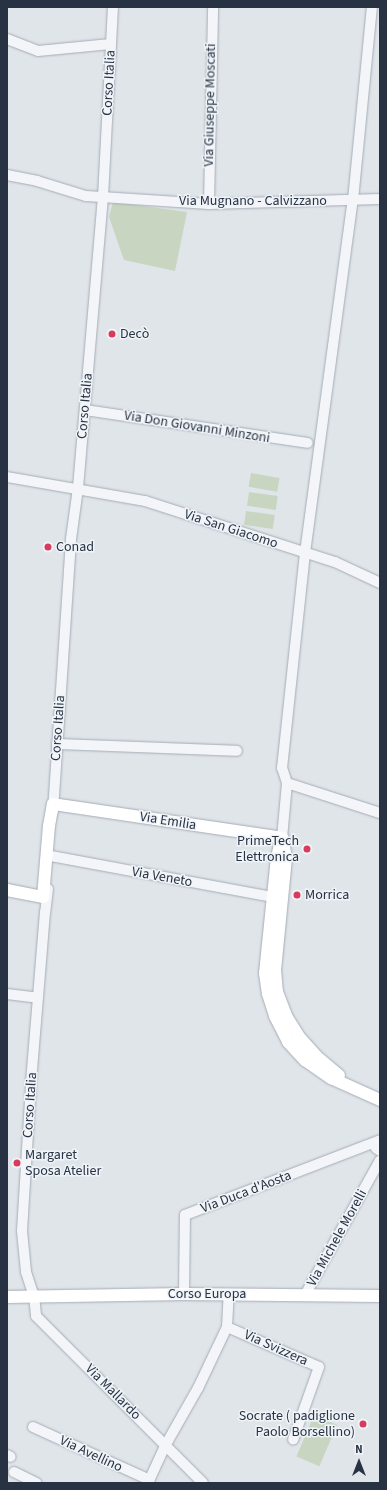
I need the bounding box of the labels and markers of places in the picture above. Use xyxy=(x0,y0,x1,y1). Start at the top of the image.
place label: Decò xyxy=(120,326,149,342)
marker: Decò xyxy=(107,329,117,339)
place label: Conad xyxy=(56,539,94,555)
marker: Conad xyxy=(43,542,53,552)
place label: PrimeTech Elettronica xyxy=(235,833,299,866)
marker: PrimeTech Elettronica xyxy=(302,844,312,854)
place label: Morrica xyxy=(305,887,349,903)
marker: Morrica xyxy=(292,890,302,900)
place label: Margaret Sposa Atelier xyxy=(25,1147,101,1180)
marker: Margaret Sposa Atelier xyxy=(12,1158,22,1168)
place label: Socrate ( padiglione Paolo Borsellino) xyxy=(239,1408,355,1440)
marker: Socrate ( padiglione Paolo Borsellino) xyxy=(358,1419,368,1429)

